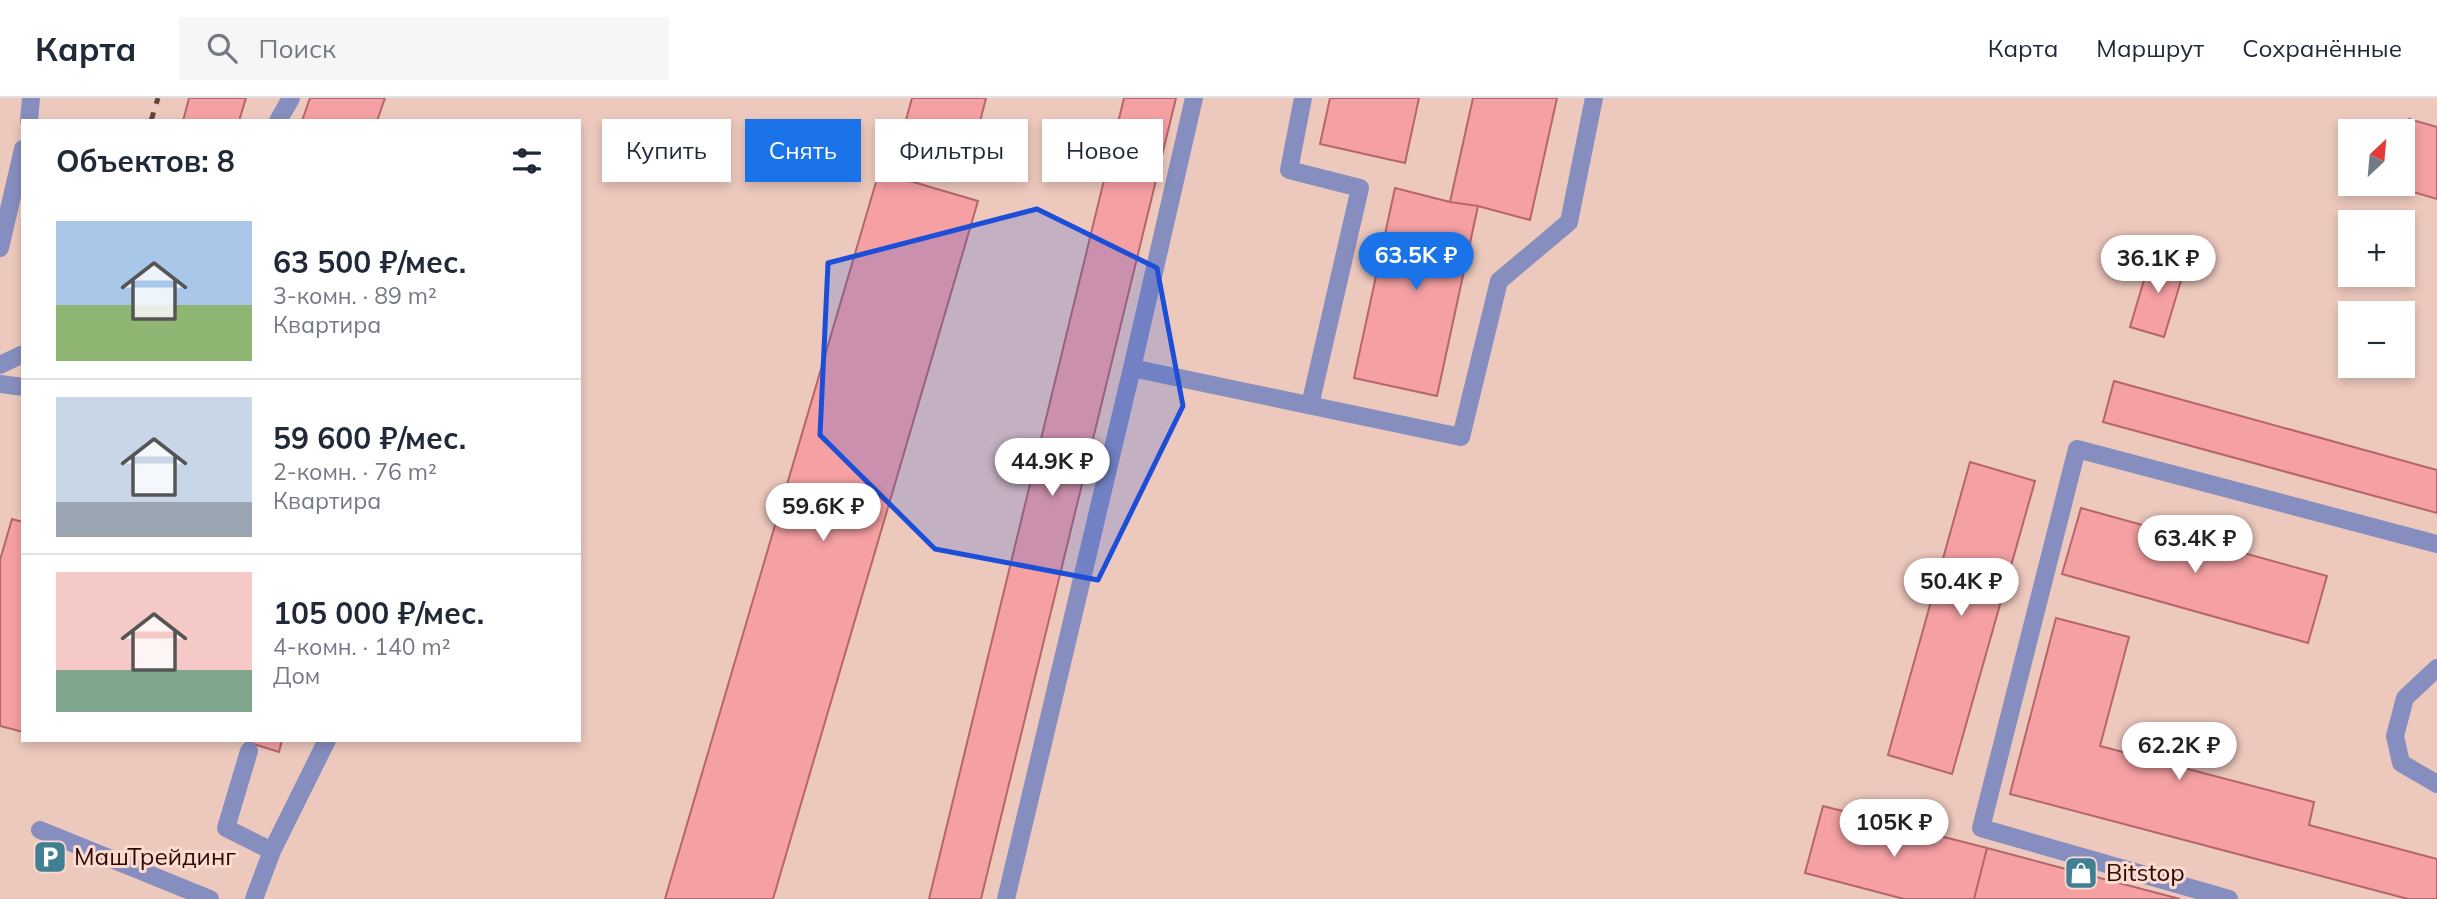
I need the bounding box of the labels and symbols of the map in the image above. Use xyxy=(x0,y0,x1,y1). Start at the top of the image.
north arrow xyxy=(2338,119,2415,196)
pin: 63.5K ₽ xyxy=(1351,232,1481,292)
pin: 36.1K ₽ xyxy=(2093,236,2223,295)
pin: 44.9K ₽ xyxy=(987,438,1117,498)
pin: 59.6K ₽ xyxy=(758,484,888,543)
pin: 63.4K ₽ xyxy=(2130,516,2260,575)
pin: 50.4K ₽ xyxy=(1896,559,2026,618)
pin: 62.2K ₽ xyxy=(2114,722,2244,782)
pin: 105K ₽ xyxy=(1837,800,1951,859)
parking icon: МашТрейдинг xyxy=(31,838,69,876)
place label: МашТрейдинг xyxy=(74,841,236,871)
shop icon: Bitstop xyxy=(2062,854,2100,892)
place label: Bitstop xyxy=(2106,857,2185,887)

